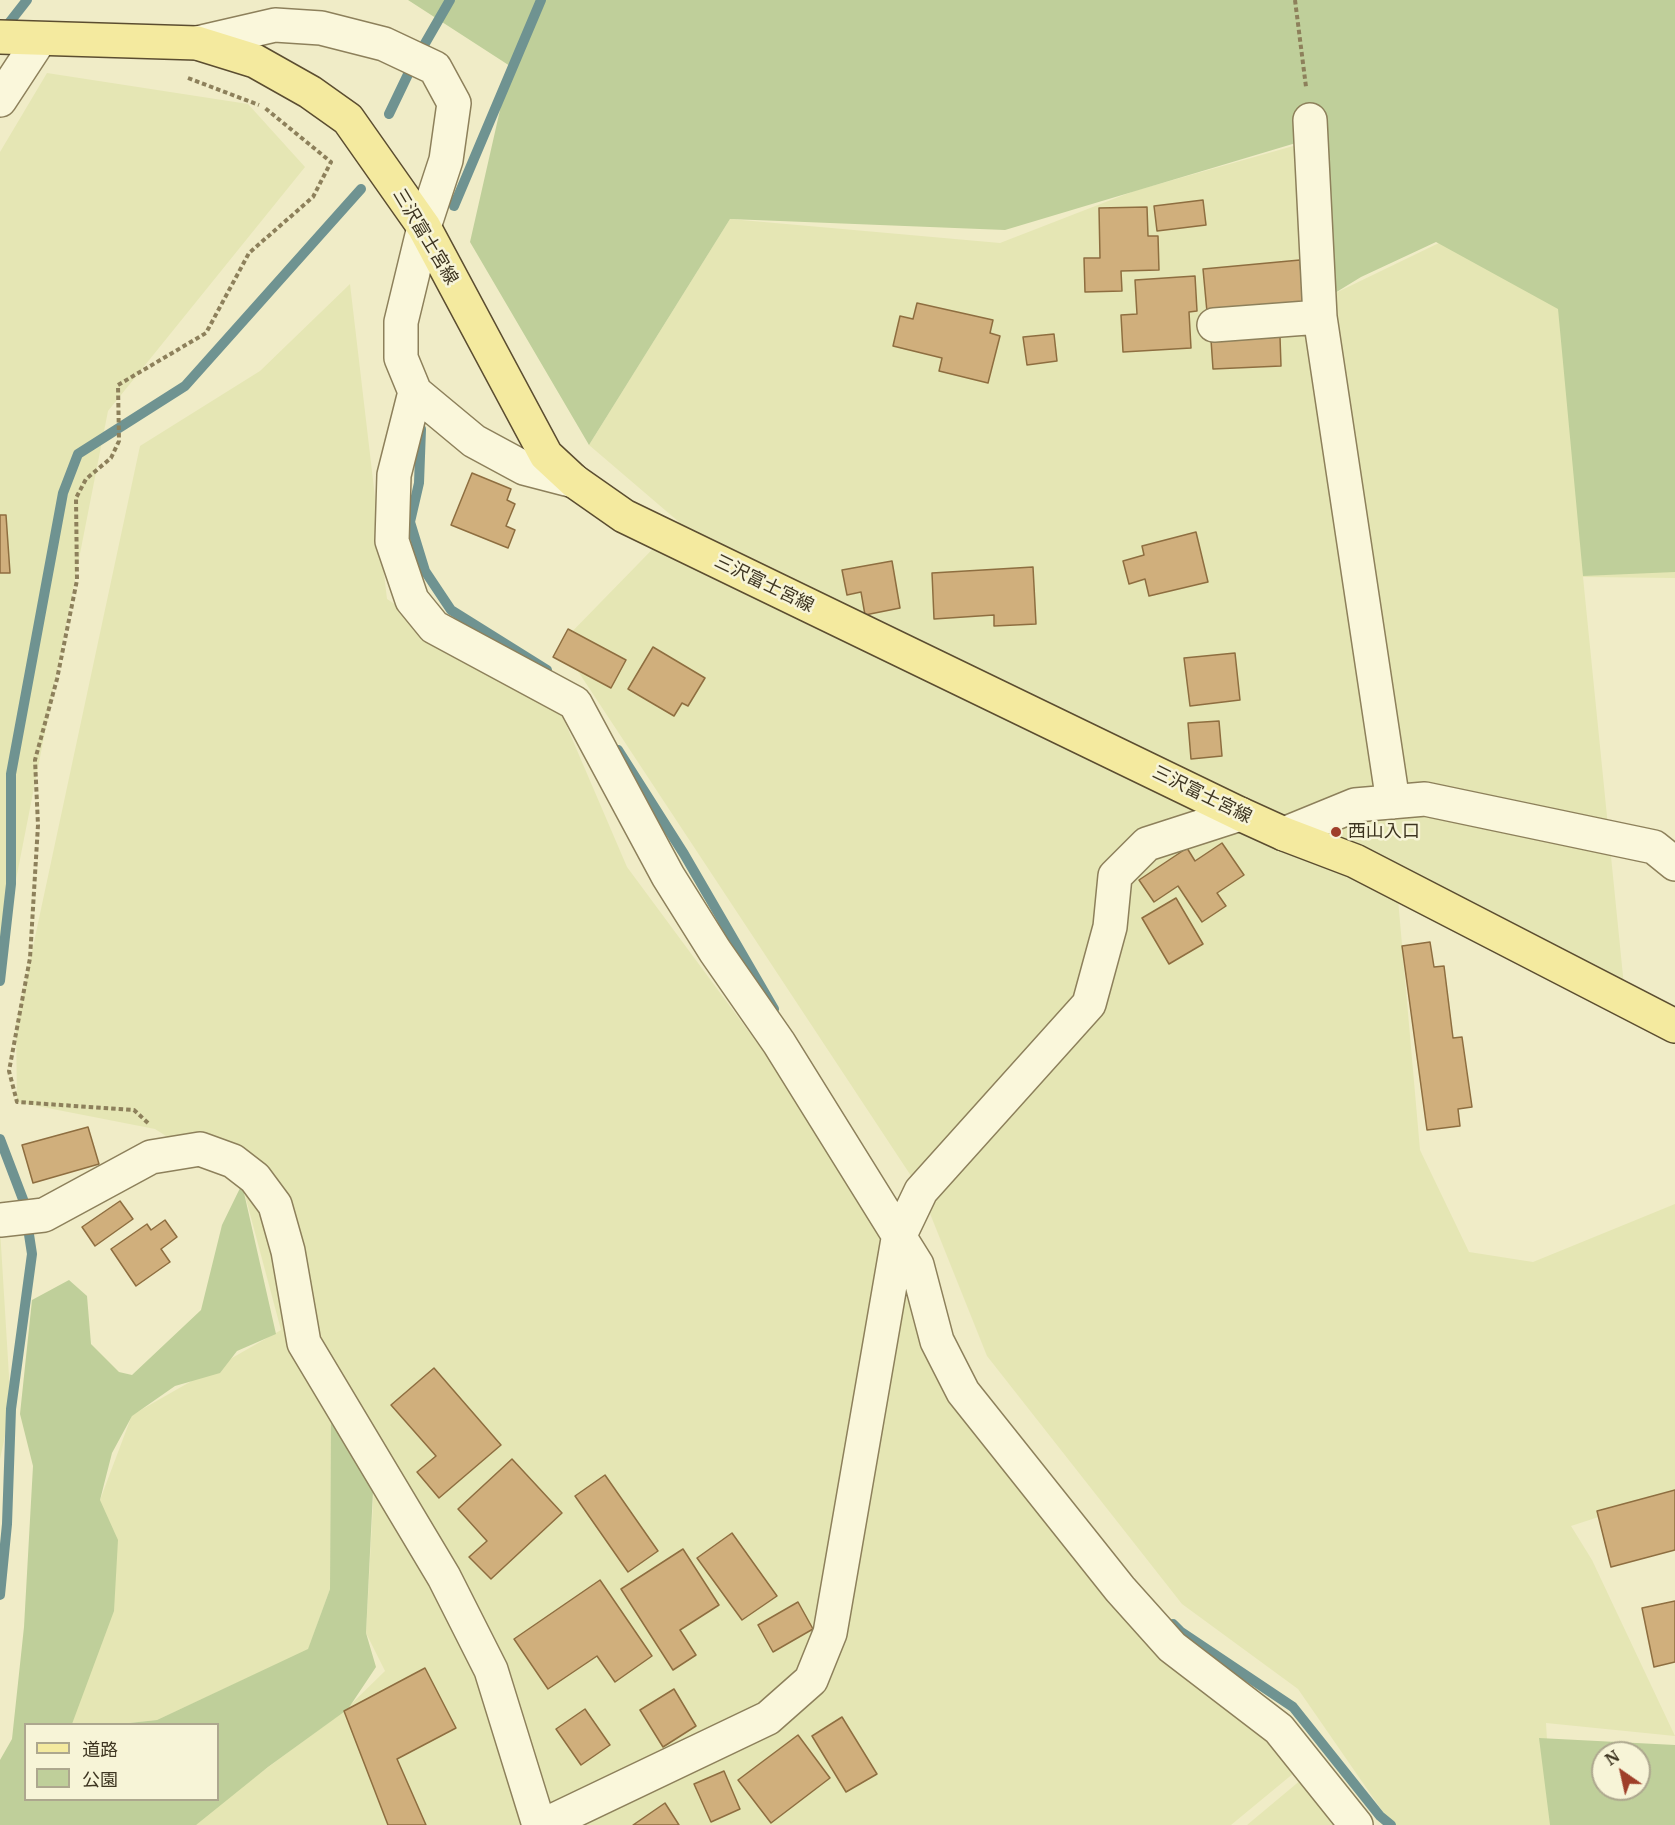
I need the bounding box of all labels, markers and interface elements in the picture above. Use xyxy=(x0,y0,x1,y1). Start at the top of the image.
street label: 三沢富士宮線 xyxy=(388,185,462,289)
street label: 三沢富士宮線 xyxy=(711,551,817,617)
street label: 三沢富士宮線 xyxy=(1149,762,1255,828)
place label: 西山入口 xyxy=(1348,821,1420,843)
marker: 西山入口 xyxy=(1329,825,1343,839)
legend xyxy=(24,1723,219,1801)
text: 道路 xyxy=(82,1738,118,1761)
north arrow xyxy=(1591,1741,1651,1801)
text: N xyxy=(1601,1746,1623,1770)
text: 公園 xyxy=(82,1768,118,1791)

